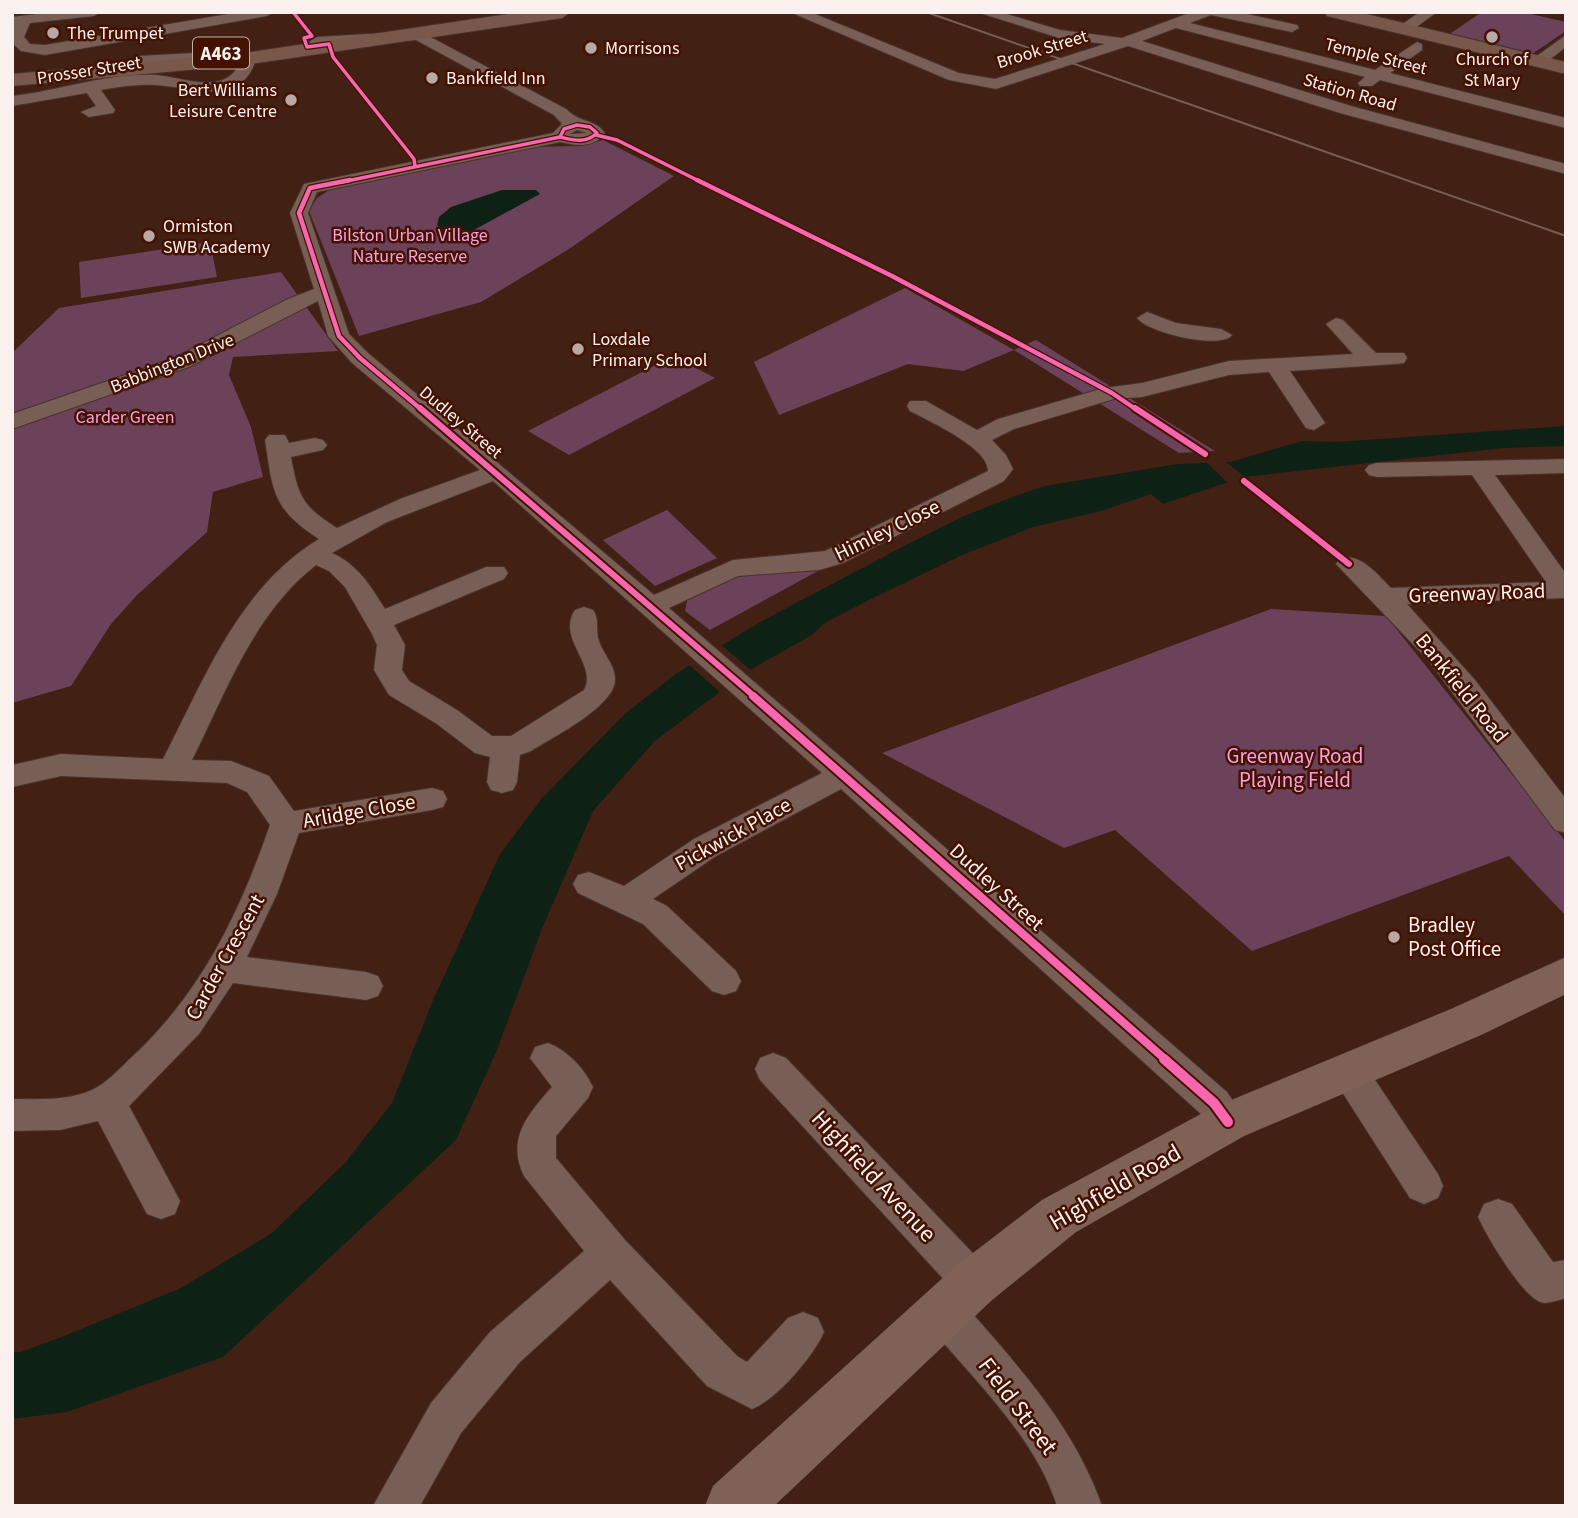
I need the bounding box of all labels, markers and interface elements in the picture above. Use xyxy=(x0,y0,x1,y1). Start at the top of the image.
place label: The Trumpet xyxy=(67,21,164,46)
street label: Brook Street xyxy=(994,24,1091,75)
marker: The Trumpet xyxy=(45,25,61,41)
marker: Church of St Mary xyxy=(1484,29,1500,45)
street label: Temple Street xyxy=(1322,32,1430,81)
place label: Morrisons xyxy=(605,36,679,61)
road number: A463 xyxy=(193,38,249,68)
marker: Morrisons xyxy=(583,40,599,56)
place label: Church of St Mary xyxy=(1456,47,1529,93)
street label: Prosser Street xyxy=(35,50,143,91)
place label: Bankfield Inn xyxy=(446,66,546,91)
street label: Station Road xyxy=(1300,67,1399,118)
marker: Bankfield Inn xyxy=(424,70,440,86)
place label: Bert Williams Leisure Centre xyxy=(169,78,277,124)
marker: Bert Williams Leisure Centre xyxy=(283,92,299,108)
place label: Ormiston SWB Academy xyxy=(163,214,271,260)
park label: Bilston Urban Village Nature Reserve xyxy=(332,223,488,269)
marker: Ormiston SWB Academy xyxy=(141,228,157,244)
street label: Babbington Drive xyxy=(107,327,238,400)
place label: Loxdale Primary School xyxy=(592,327,707,373)
marker: Loxdale Primary School xyxy=(570,341,586,357)
street label: Dudley Street xyxy=(414,380,508,465)
park label: Carder Green xyxy=(75,405,175,430)
street label: Himley Close xyxy=(829,492,945,568)
street label: Greenway Road xyxy=(1408,576,1546,610)
street label: Bankfield Road xyxy=(1409,627,1515,749)
park label: Greenway Road Playing Field xyxy=(1227,741,1363,795)
street label: Arlidge Close xyxy=(300,786,418,836)
street label: Pickwick Place xyxy=(669,790,797,878)
street label: Dudley Street xyxy=(943,836,1051,938)
street label: Carder Crescent xyxy=(178,889,272,1025)
place label: Bradley Post Office xyxy=(1408,910,1501,964)
marker: Bradley Post Office xyxy=(1386,929,1402,945)
street label: Highfield Avenue xyxy=(803,1102,944,1250)
street label: Highfield Road xyxy=(1043,1135,1188,1239)
street label: Field Street xyxy=(969,1350,1066,1462)

